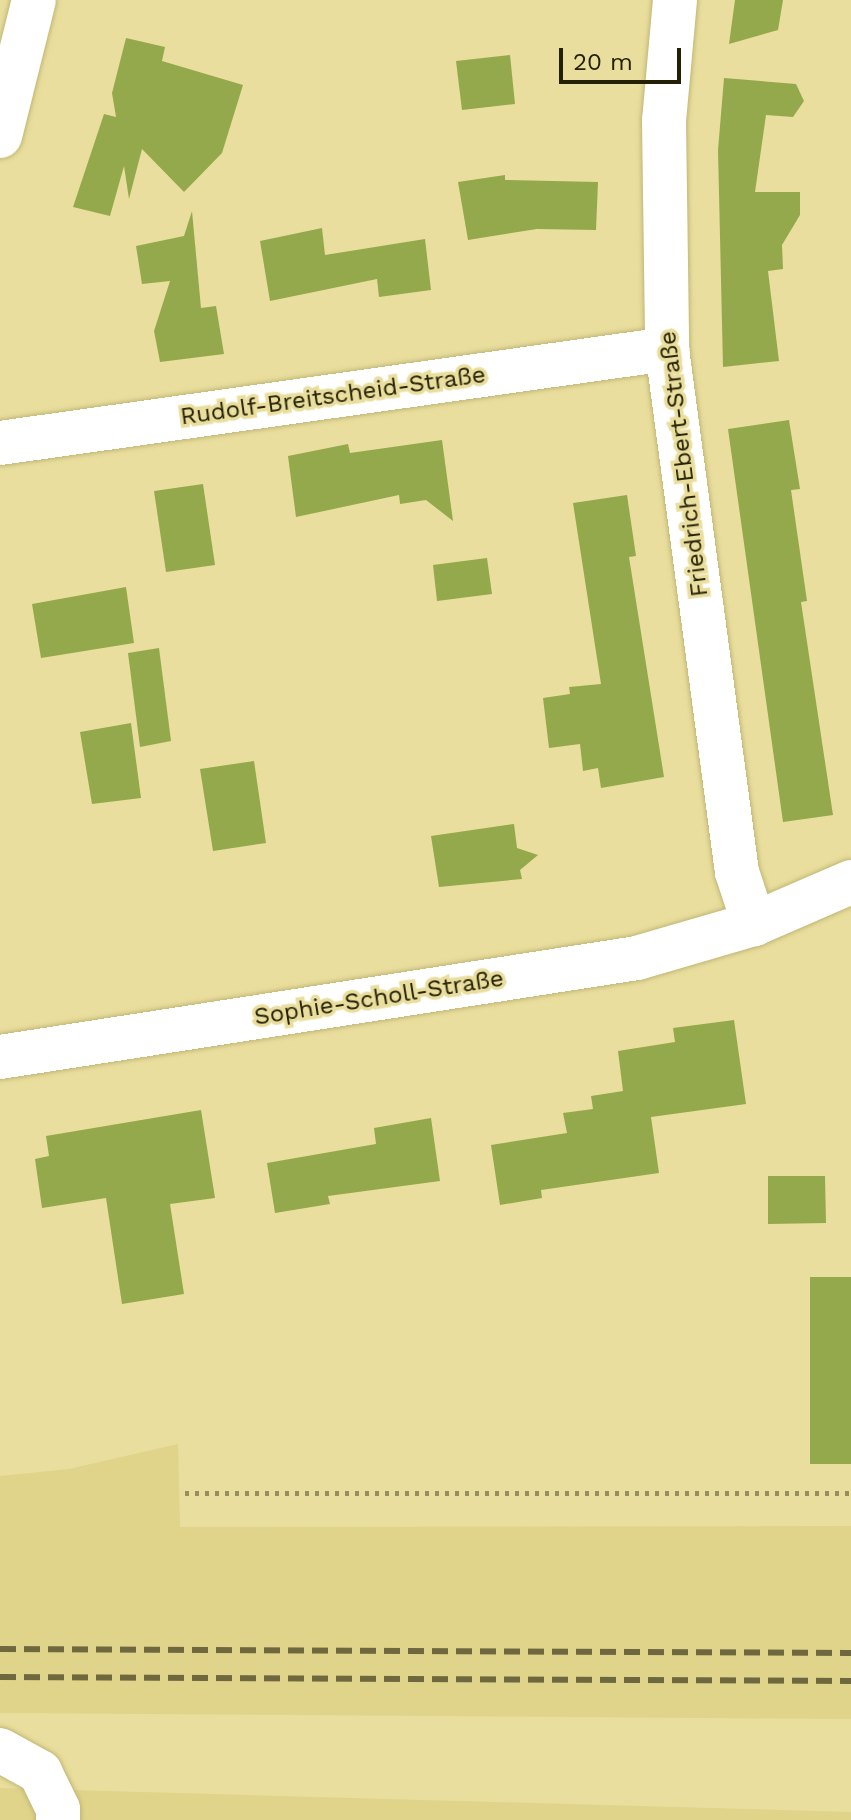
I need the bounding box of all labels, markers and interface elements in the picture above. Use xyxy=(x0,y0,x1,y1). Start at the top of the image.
scale bar xyxy=(563,32,685,82)
text: 20 m xyxy=(573,48,633,76)
street label: Friedrich-Ebert-Straße xyxy=(653,330,715,598)
street label: Rudolf-Breitscheid-Straße xyxy=(179,360,487,432)
street label: Sophie-Scholl-Straße xyxy=(252,964,506,1032)

